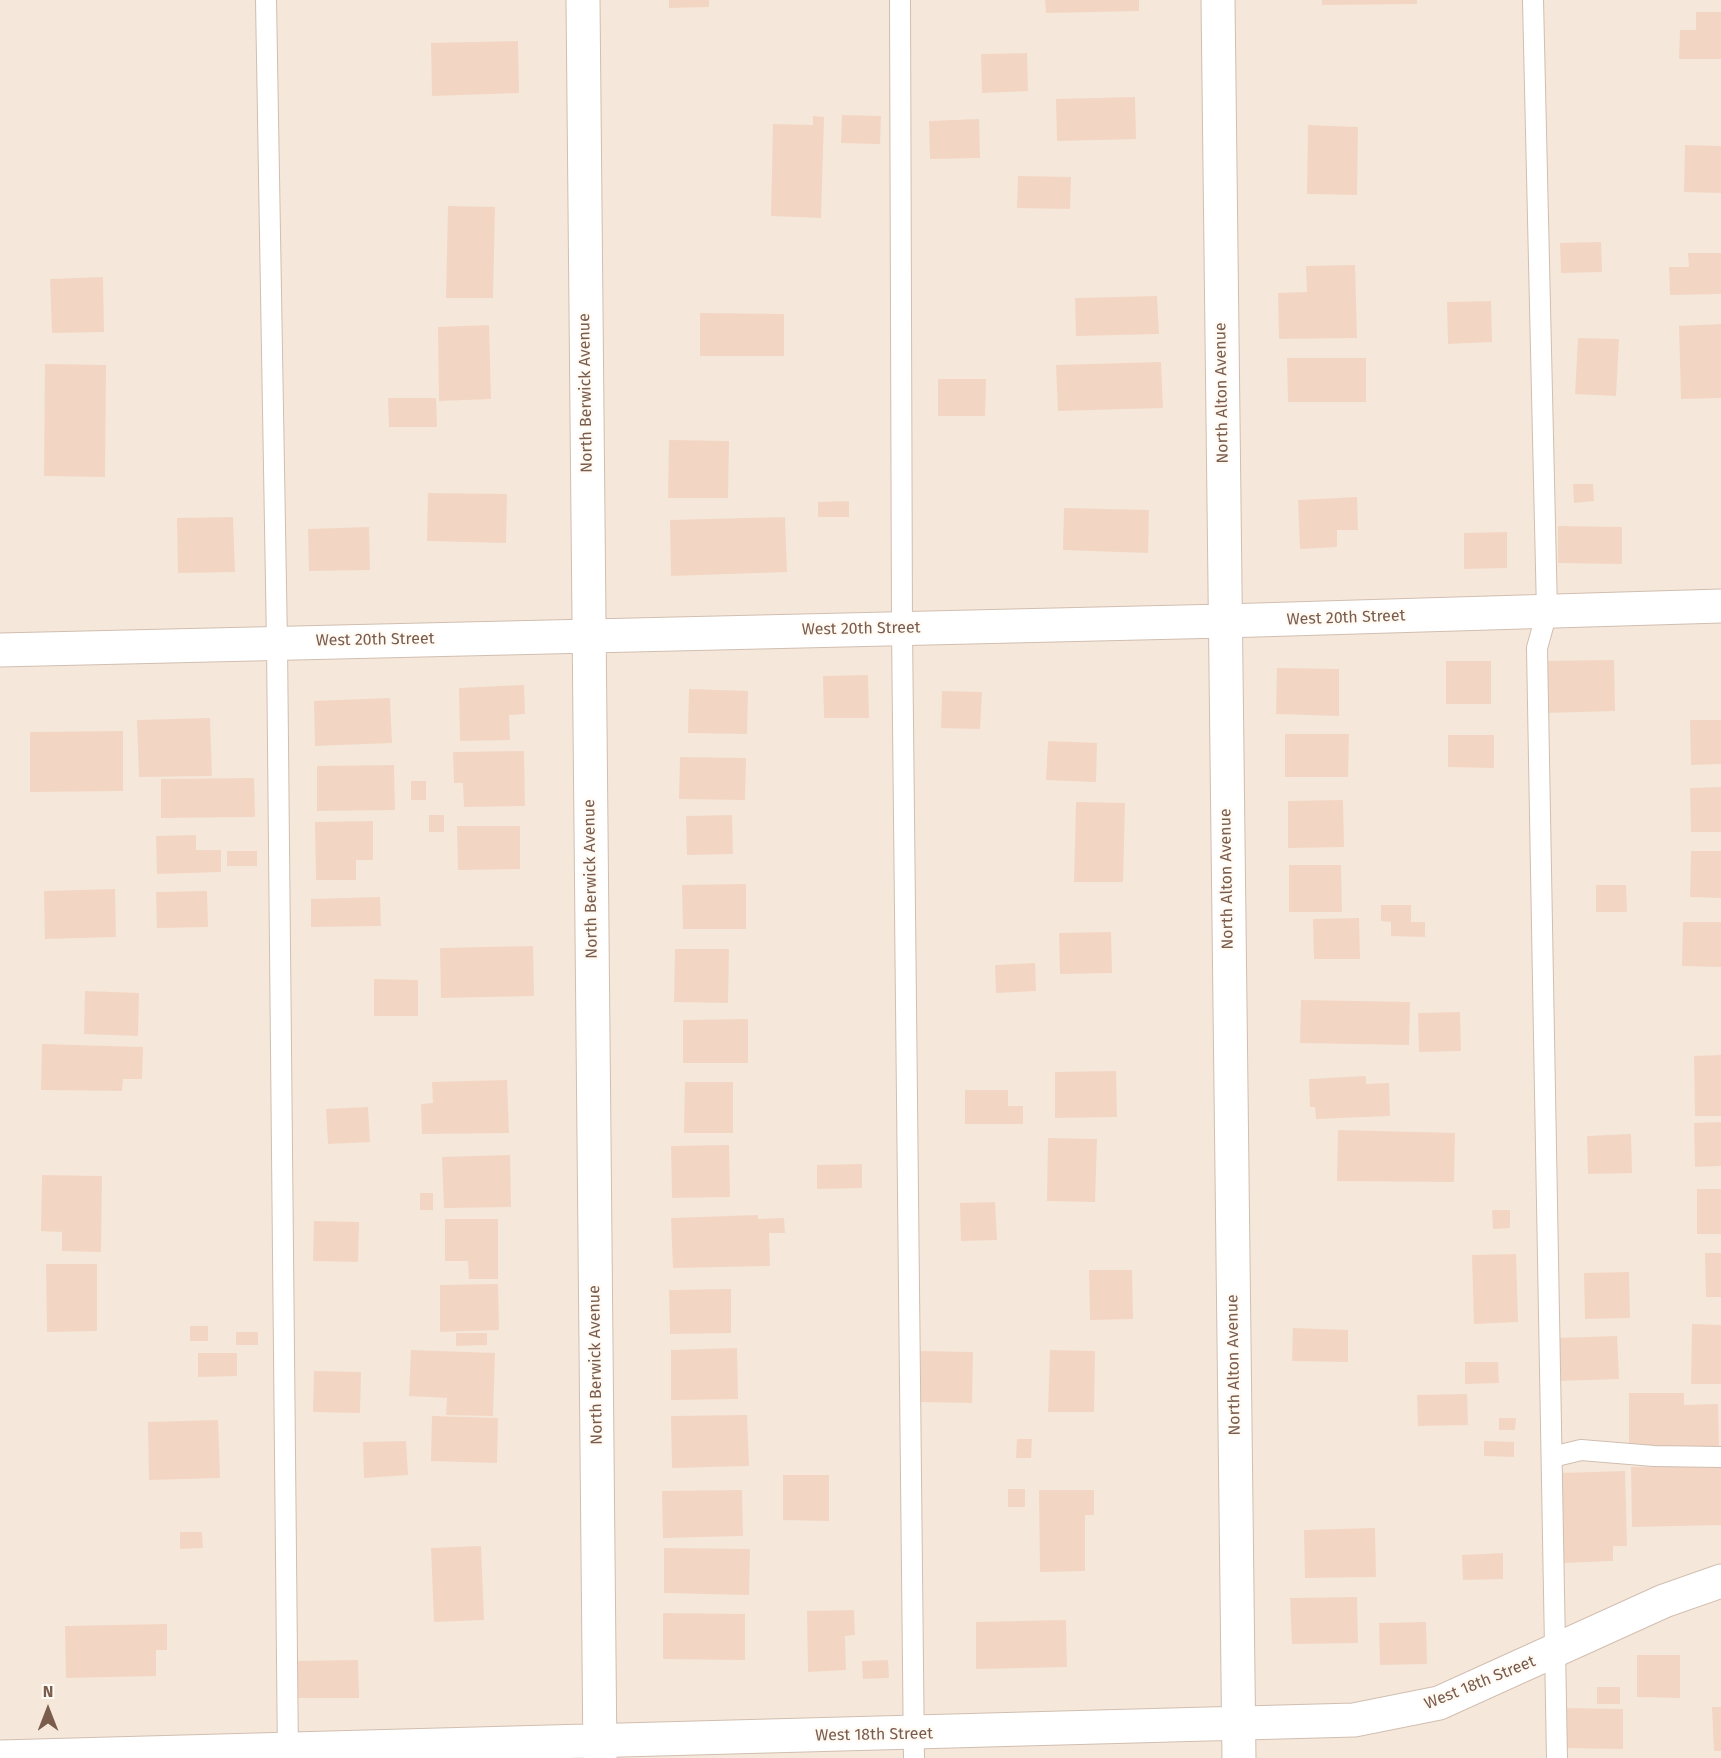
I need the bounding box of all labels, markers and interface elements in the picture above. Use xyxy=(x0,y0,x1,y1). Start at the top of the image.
street label: North Berwick Avenue xyxy=(575,313,597,473)
street label: North Alton Avenue xyxy=(1211,322,1233,464)
street label: West 20th Street xyxy=(1286,606,1406,630)
street label: West 20th Street xyxy=(801,618,921,640)
street label: West 20th Street xyxy=(315,629,435,651)
street label: North Berwick Avenue xyxy=(580,799,602,959)
street label: North Alton Avenue xyxy=(1216,808,1238,950)
street label: North Berwick Avenue xyxy=(585,1285,607,1445)
street label: North Alton Avenue xyxy=(1223,1294,1245,1436)
street label: West 18th Street xyxy=(1422,1652,1538,1714)
north arrow xyxy=(18,1680,78,1740)
text: N xyxy=(43,1682,53,1701)
street label: West 18th Street xyxy=(815,1724,933,1746)

